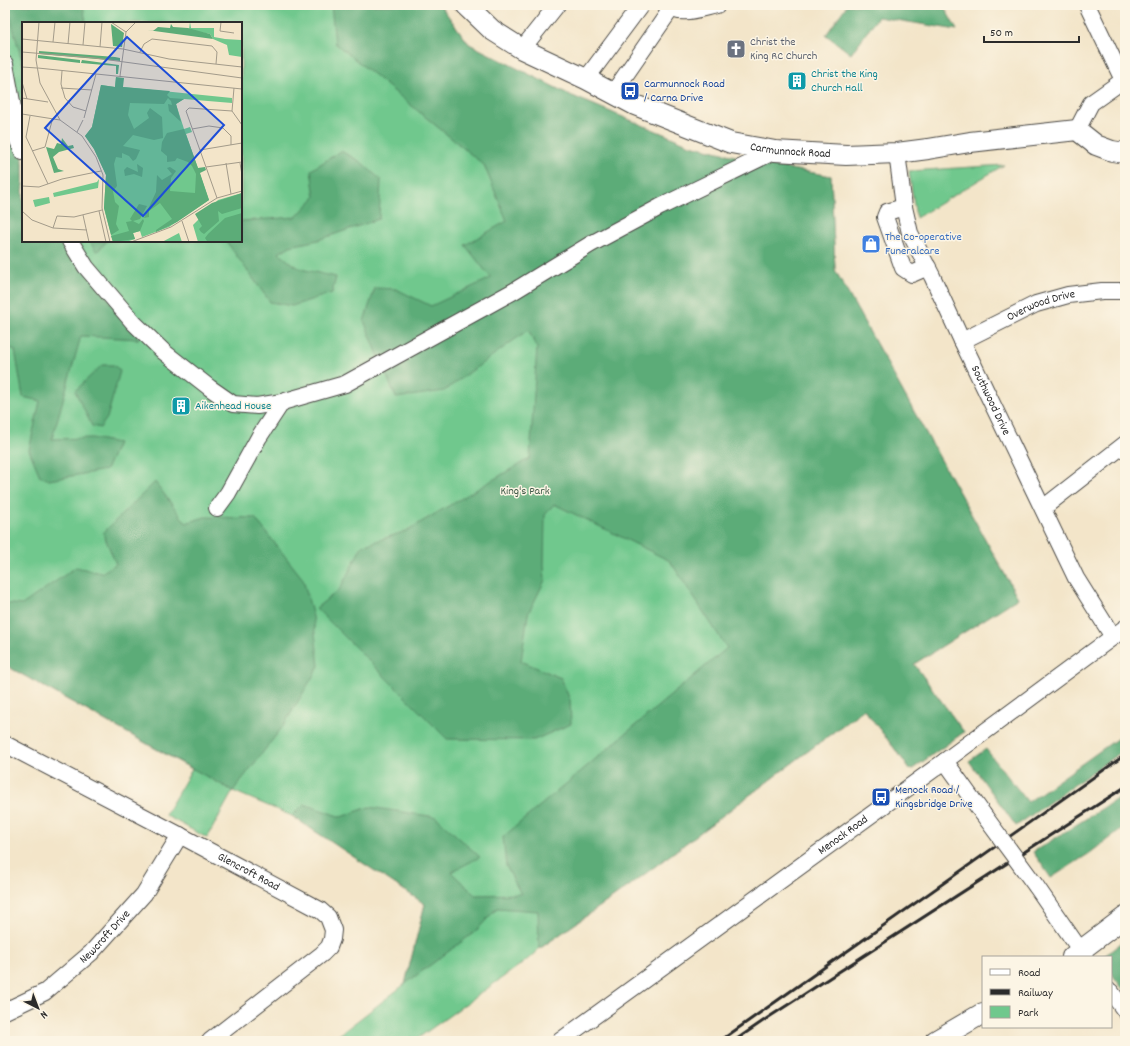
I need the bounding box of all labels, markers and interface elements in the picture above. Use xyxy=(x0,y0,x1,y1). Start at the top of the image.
scale bar xyxy=(984,18,1079,44)
inset map xyxy=(22,22,242,242)
text: 50 m xyxy=(990,25,1013,42)
place label: Christ the King RC Church xyxy=(750,34,817,65)
church icon: Christ the King RC Church xyxy=(725,38,747,60)
place label: Christ the King Church Hall xyxy=(811,66,878,97)
building icon: Christ the King Church Hall xyxy=(786,70,808,92)
place label: Carmunnock Road / Carna Drive xyxy=(644,76,725,107)
bus stop icon: Carmunnock Road / Carna Drive xyxy=(619,80,641,102)
street label: Carmunnock Road xyxy=(749,138,831,163)
place label: The Co-operative Funeralcare xyxy=(885,229,962,260)
shop icon: The Co-operative Funeralcare xyxy=(860,233,882,255)
street label: Overwood Drive xyxy=(1004,286,1076,326)
street label: Southwood Drive xyxy=(967,363,1015,438)
building icon: Aikenhead House xyxy=(170,395,192,417)
place label: Aikenhead House xyxy=(195,398,271,415)
park label: King's Park xyxy=(500,483,550,500)
place label: Menock Road / Kingsbridge Drive xyxy=(895,782,972,813)
bus stop icon: Menock Road / Kingsbridge Drive xyxy=(870,786,892,808)
street label: Menock Road xyxy=(815,811,872,859)
street label: Glencroft Road xyxy=(214,848,283,895)
street label: Newcroft Drive xyxy=(76,906,134,968)
legend xyxy=(982,956,1112,1028)
text: Road xyxy=(1018,965,1040,982)
text: Railway xyxy=(1018,985,1054,1002)
north arrow xyxy=(18,988,58,1028)
text: Park xyxy=(1018,1005,1039,1022)
text: N xyxy=(36,1006,51,1022)

